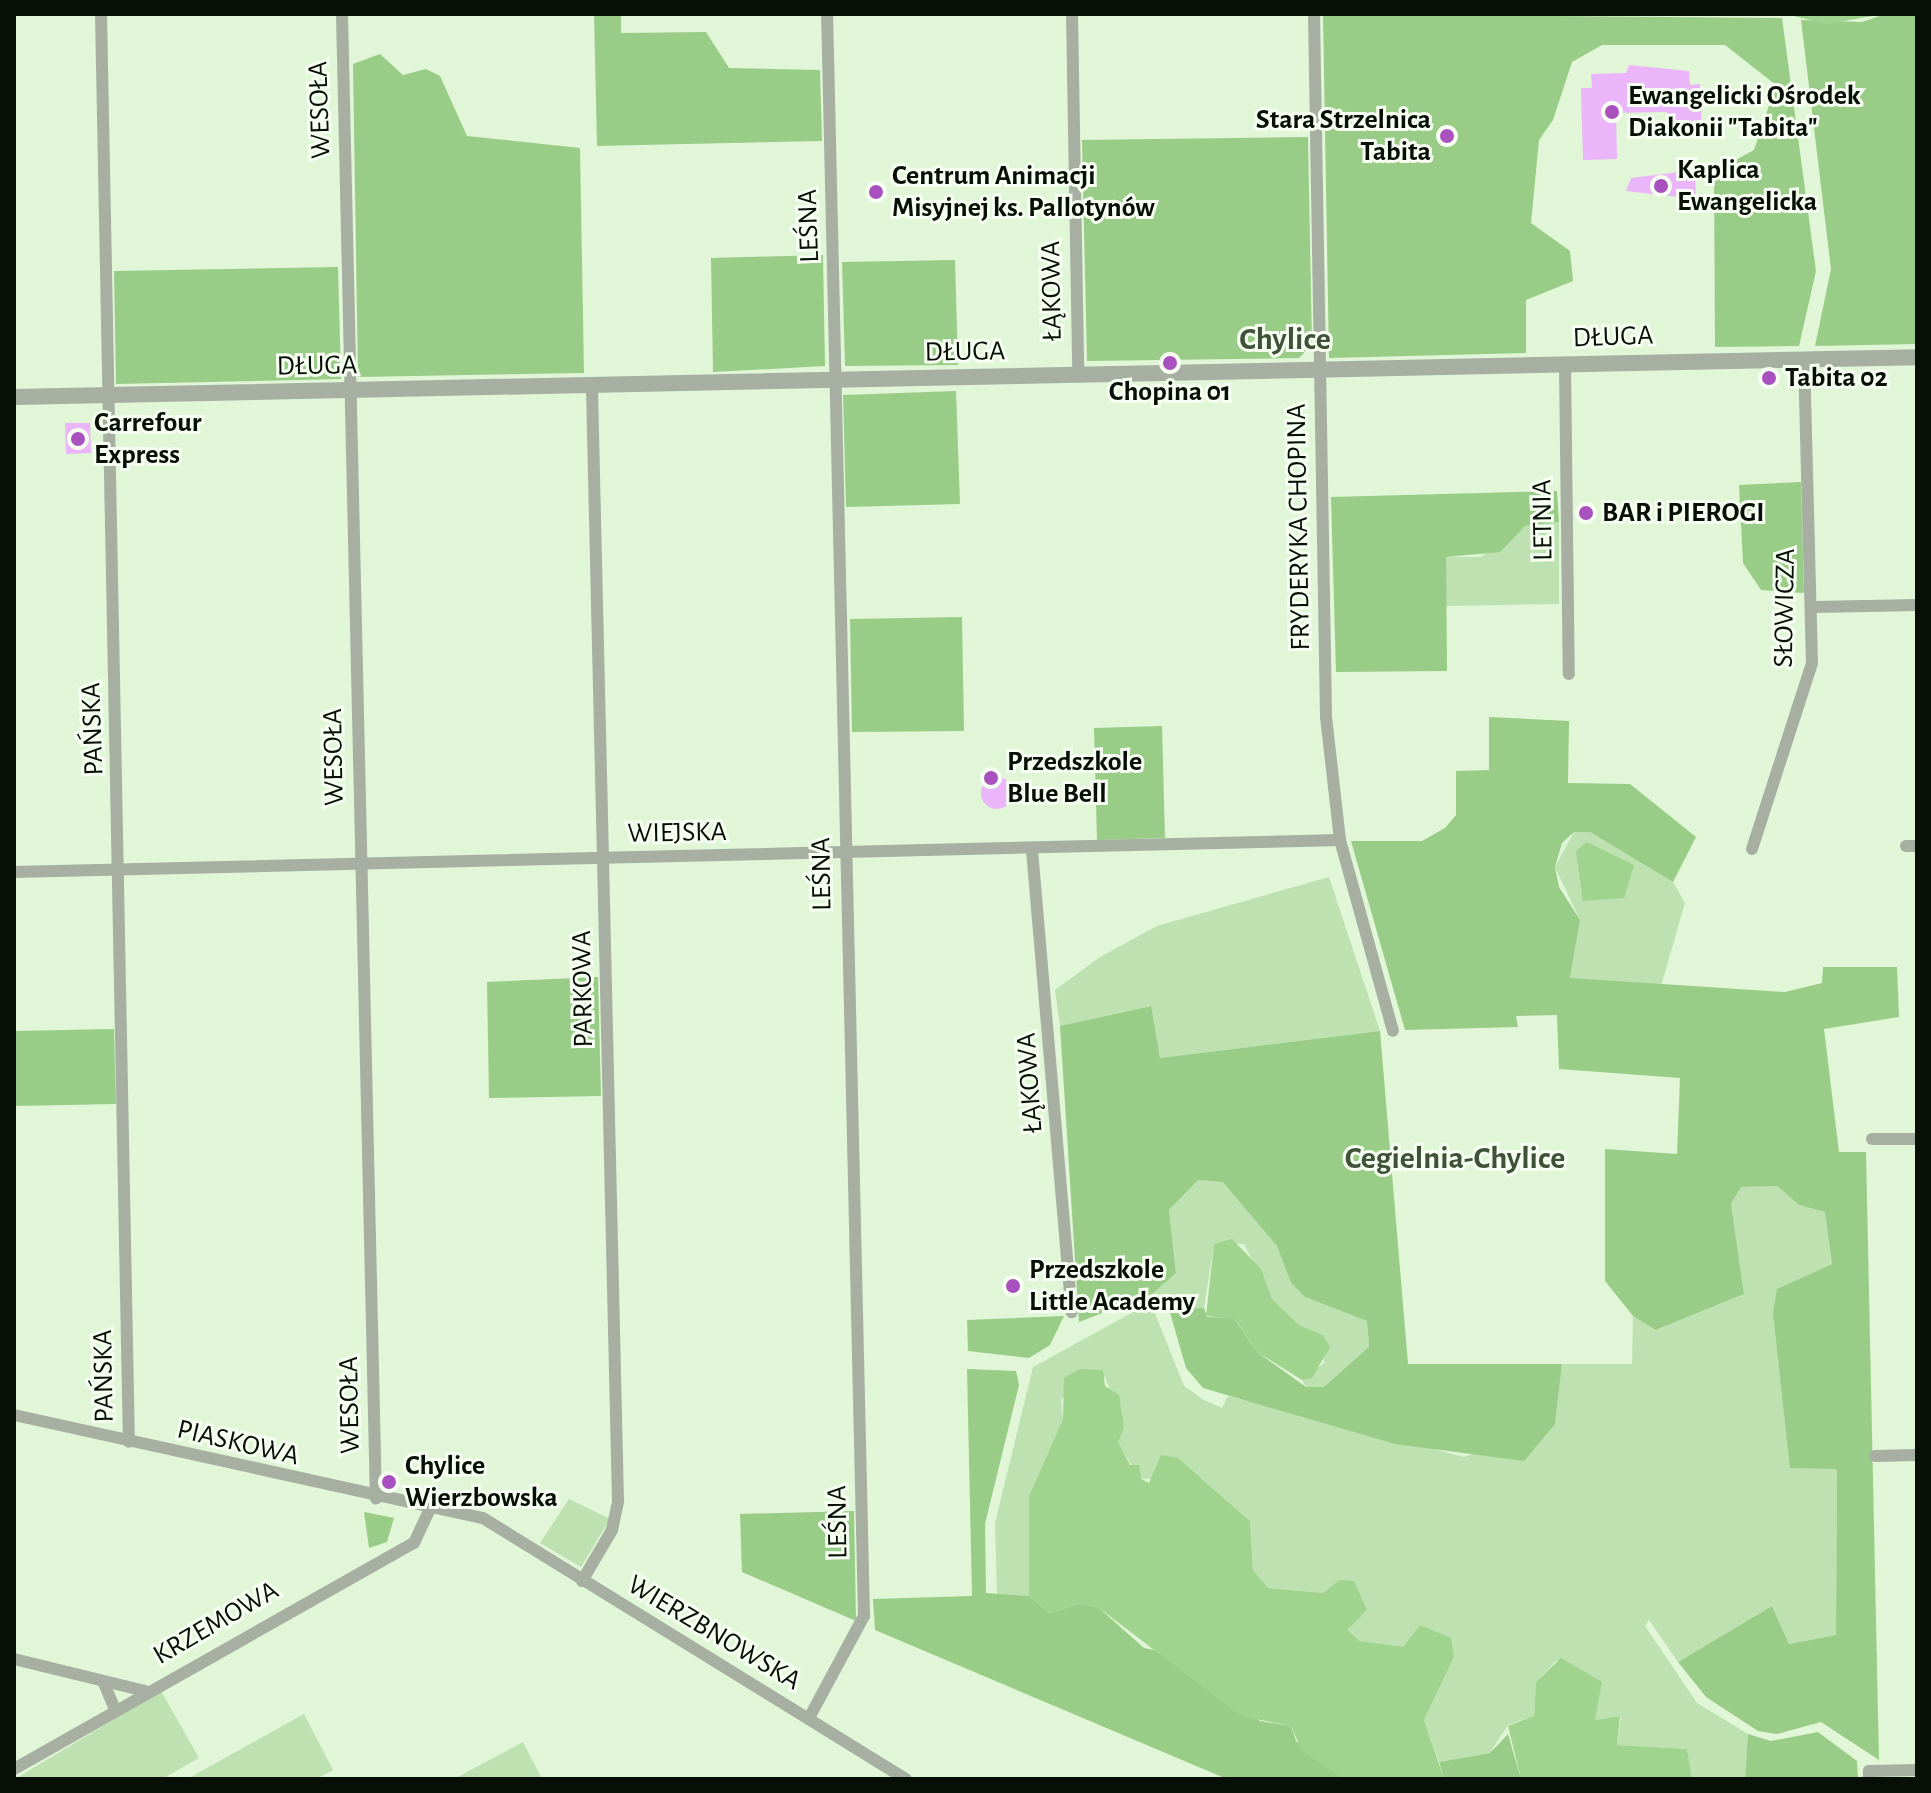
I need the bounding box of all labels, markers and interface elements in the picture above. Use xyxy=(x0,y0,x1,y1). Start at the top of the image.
street label: WESOŁA xyxy=(302,61,338,159)
place label: Ewangelicki Ośrodek Diakonii "Tabita" xyxy=(1628,79,1861,145)
place label: Stara Strzelnica Tabita xyxy=(1256,103,1431,169)
marker: Ewangelicki Ośrodek Diakonii "Tabita" xyxy=(1603,103,1621,121)
marker: Stara Strzelnica Tabita xyxy=(1438,127,1456,145)
place label: Kaplica Ewangelicka xyxy=(1677,153,1817,219)
place label: Centrum Animacji Misyjnej ks. Pallotynów xyxy=(892,159,1155,225)
marker: Kaplica Ewangelicka xyxy=(1652,177,1670,195)
marker: Centrum Animacji Misyjnej ks. Pallotynów xyxy=(867,183,885,201)
street label: LEŚNA xyxy=(791,189,827,263)
street label: ŁĄKOWA xyxy=(1034,240,1070,342)
street label: DŁUGA xyxy=(1572,319,1654,355)
district label: Chylice xyxy=(1239,320,1331,358)
street label: DŁUGA xyxy=(924,334,1006,370)
street label: DŁUGA xyxy=(276,348,358,384)
marker: Chopina 01 xyxy=(1161,354,1179,372)
place label: Tabita 02 xyxy=(1785,361,1888,395)
marker: Tabita 02 xyxy=(1760,369,1778,387)
place label: Chopina 01 xyxy=(1109,375,1231,409)
street label: FRYDERYKA CHOPINA xyxy=(1280,403,1318,651)
place label: Carrefour Express xyxy=(94,406,201,472)
marker: Carrefour Express xyxy=(69,430,87,448)
street label: LETNIA xyxy=(1525,479,1561,561)
place label: BAR i PIEROGI xyxy=(1602,496,1765,530)
marker: BAR i PIEROGI xyxy=(1577,504,1595,522)
street label: SŁOWICZA xyxy=(1767,548,1803,668)
street label: PAŃSKA xyxy=(75,682,111,776)
street label: WESOŁA xyxy=(316,708,352,806)
place label: Przedszkole Blue Bell xyxy=(1007,745,1142,811)
marker: Przedszkole Blue Bell xyxy=(982,769,1000,787)
street label: WIEJSKA xyxy=(627,815,727,851)
street label: LEŚNA xyxy=(805,837,839,911)
street label: PARKOWA xyxy=(565,930,601,1048)
street label: ŁĄKOWA xyxy=(1010,1032,1050,1134)
district label: Cegielnia-Chylice xyxy=(1345,1139,1565,1177)
place label: Przedszkole Little Academy xyxy=(1029,1253,1195,1319)
marker: Przedszkole Little Academy xyxy=(1004,1277,1022,1295)
street label: PAŃSKA xyxy=(86,1329,122,1423)
street label: WESOŁA xyxy=(332,1356,368,1454)
street label: PIASKOWA xyxy=(174,1413,302,1473)
place label: Chylice Wierzbowska xyxy=(405,1449,558,1515)
marker: Chylice Wierzbowska xyxy=(380,1473,398,1491)
street label: LEŚNA xyxy=(821,1485,855,1559)
street label: WIERZBNOWSKA xyxy=(621,1568,807,1698)
street label: KRZEMOWA xyxy=(147,1574,285,1672)

